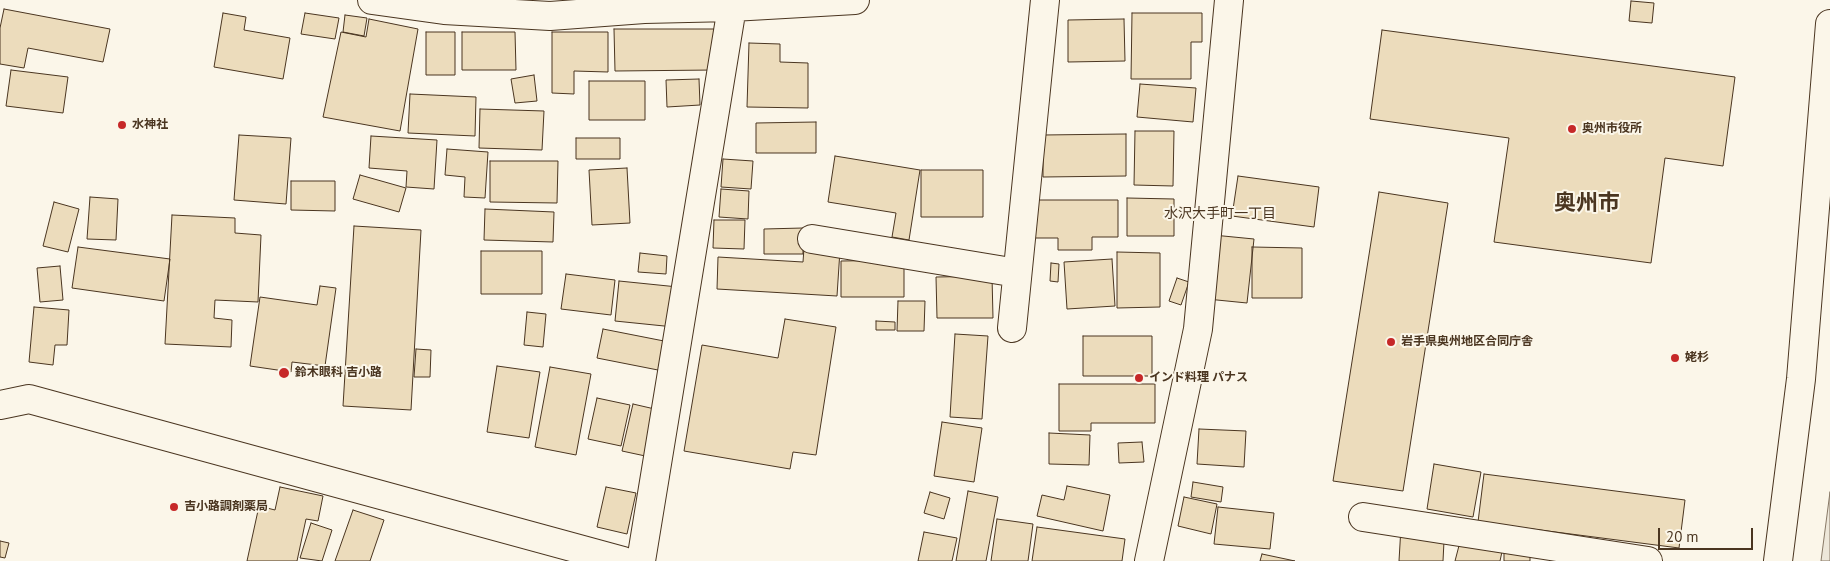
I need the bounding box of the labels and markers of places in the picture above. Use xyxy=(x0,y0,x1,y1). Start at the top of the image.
place label: 水神社 xyxy=(132,118,168,132)
marker: 水神社 xyxy=(116,119,128,131)
place label: 奥州市役所 xyxy=(1582,122,1642,136)
marker: 奥州市役所 xyxy=(1566,123,1578,135)
place label: 岩手県奥州地区合同庁舎 xyxy=(1401,335,1533,349)
marker: 岩手県奥州地区合同庁舎 xyxy=(1385,336,1397,348)
place label: 姥杉 xyxy=(1685,351,1709,365)
marker: 姥杉 xyxy=(1669,352,1681,364)
marker: 鈴木眼科 吉小路 xyxy=(277,366,291,380)
place label: 鈴木眼科 吉小路 xyxy=(295,366,382,380)
place label: インド料理 パナス xyxy=(1149,371,1248,385)
marker: インド料理 パナス xyxy=(1133,372,1145,384)
place label: 吉小路調剤薬局 xyxy=(184,500,268,514)
marker: 吉小路調剤薬局 xyxy=(168,501,180,513)

